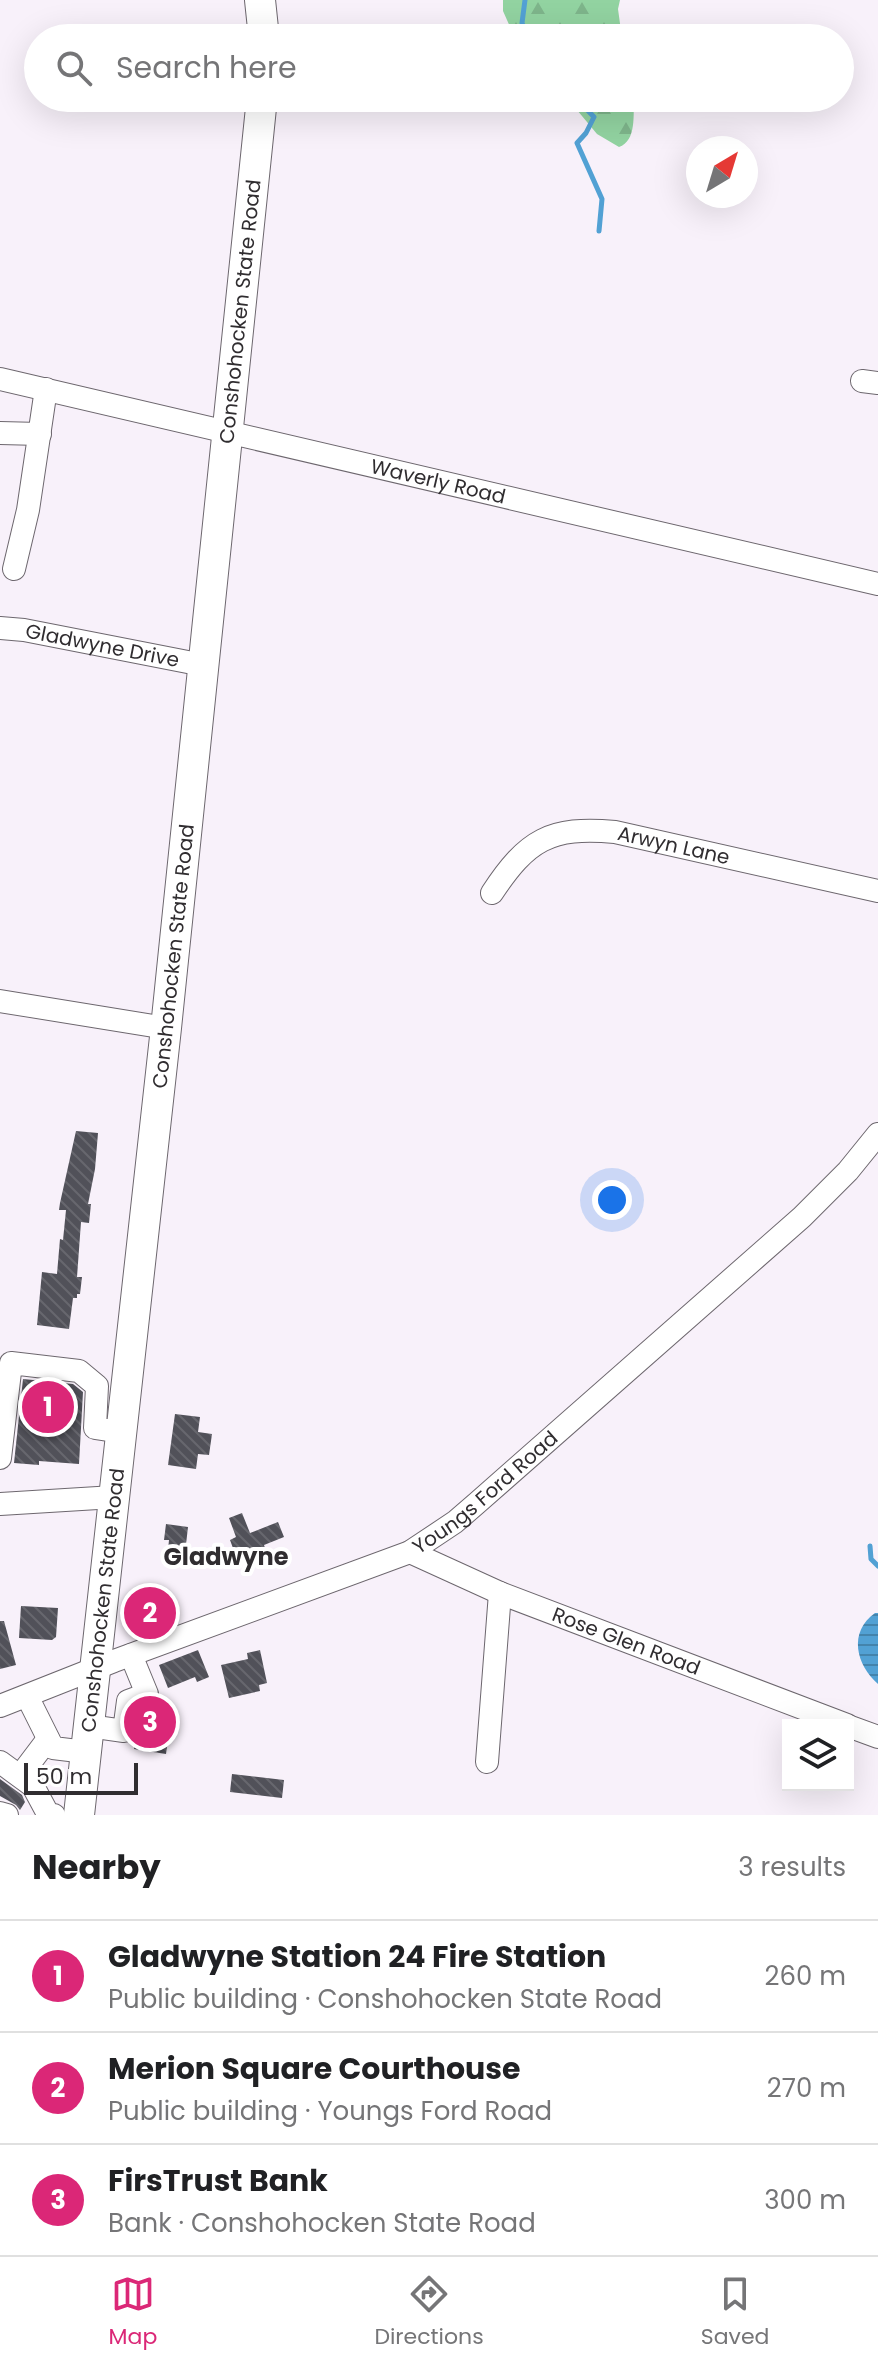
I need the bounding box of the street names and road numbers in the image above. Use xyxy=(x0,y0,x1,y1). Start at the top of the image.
street label: Conshohocken State Road xyxy=(212,178,268,445)
street label: Waverly Road xyxy=(368,452,508,511)
street label: Gladwyne Drive xyxy=(23,617,182,674)
street label: Arwyn Lane xyxy=(615,819,733,871)
street label: Conshohocken State Road xyxy=(145,823,201,1090)
street label: Youngs Ford Road xyxy=(407,1424,564,1561)
street label: Conshohocken State Road xyxy=(74,1467,131,1734)
street label: Rose Glen Road xyxy=(548,1600,704,1682)

